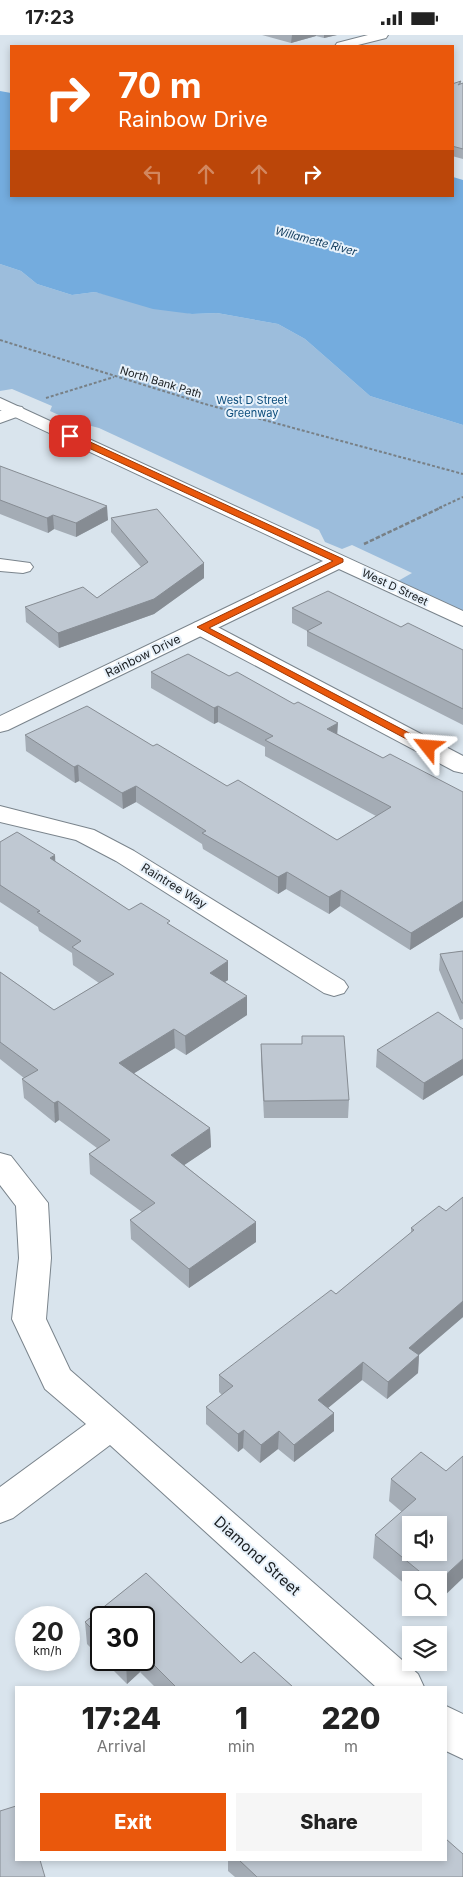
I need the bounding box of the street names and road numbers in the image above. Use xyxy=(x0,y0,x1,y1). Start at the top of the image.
street label: North Bank Path xyxy=(118,363,204,401)
street label: West D Street xyxy=(360,566,431,609)
street label: Rainbow Drive xyxy=(103,631,183,680)
street label: Raintree Way xyxy=(139,859,210,912)
street label: Diamond Street xyxy=(210,1512,304,1599)

